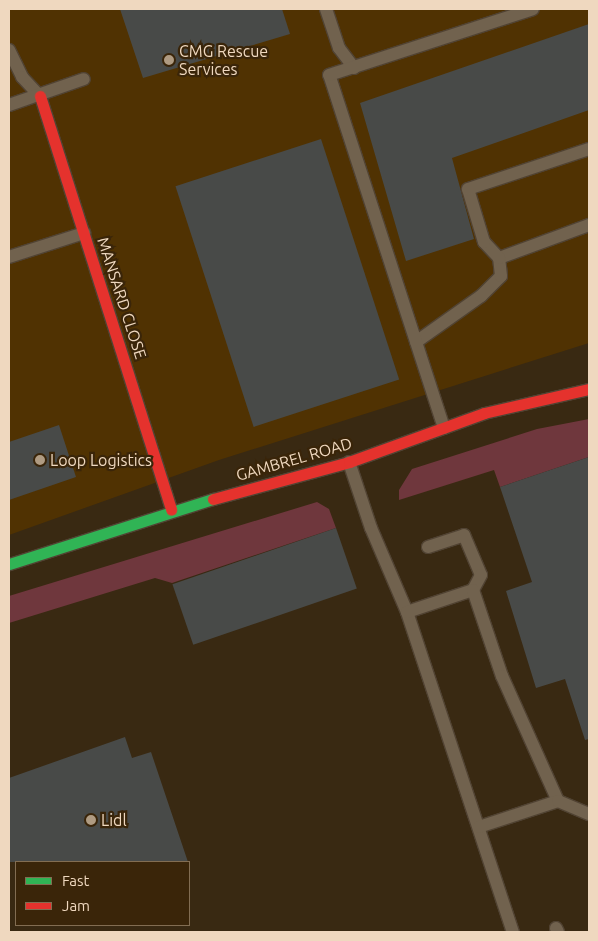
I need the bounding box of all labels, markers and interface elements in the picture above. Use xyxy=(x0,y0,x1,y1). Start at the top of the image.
place label: CMG Rescue Services xyxy=(179,41,268,79)
marker: CMG Rescue Services xyxy=(163,54,175,66)
street label: MANSARD CLOSE xyxy=(93,235,151,361)
street label: GAMBREL ROAD xyxy=(234,433,354,485)
place label: Loop Logistics xyxy=(50,450,152,470)
marker: Loop Logistics xyxy=(34,454,46,466)
place label: Lidl xyxy=(101,810,127,830)
marker: Lidl xyxy=(85,814,97,826)
legend xyxy=(15,861,190,926)
text: Fast xyxy=(62,872,89,889)
text: Jam xyxy=(62,897,90,914)

